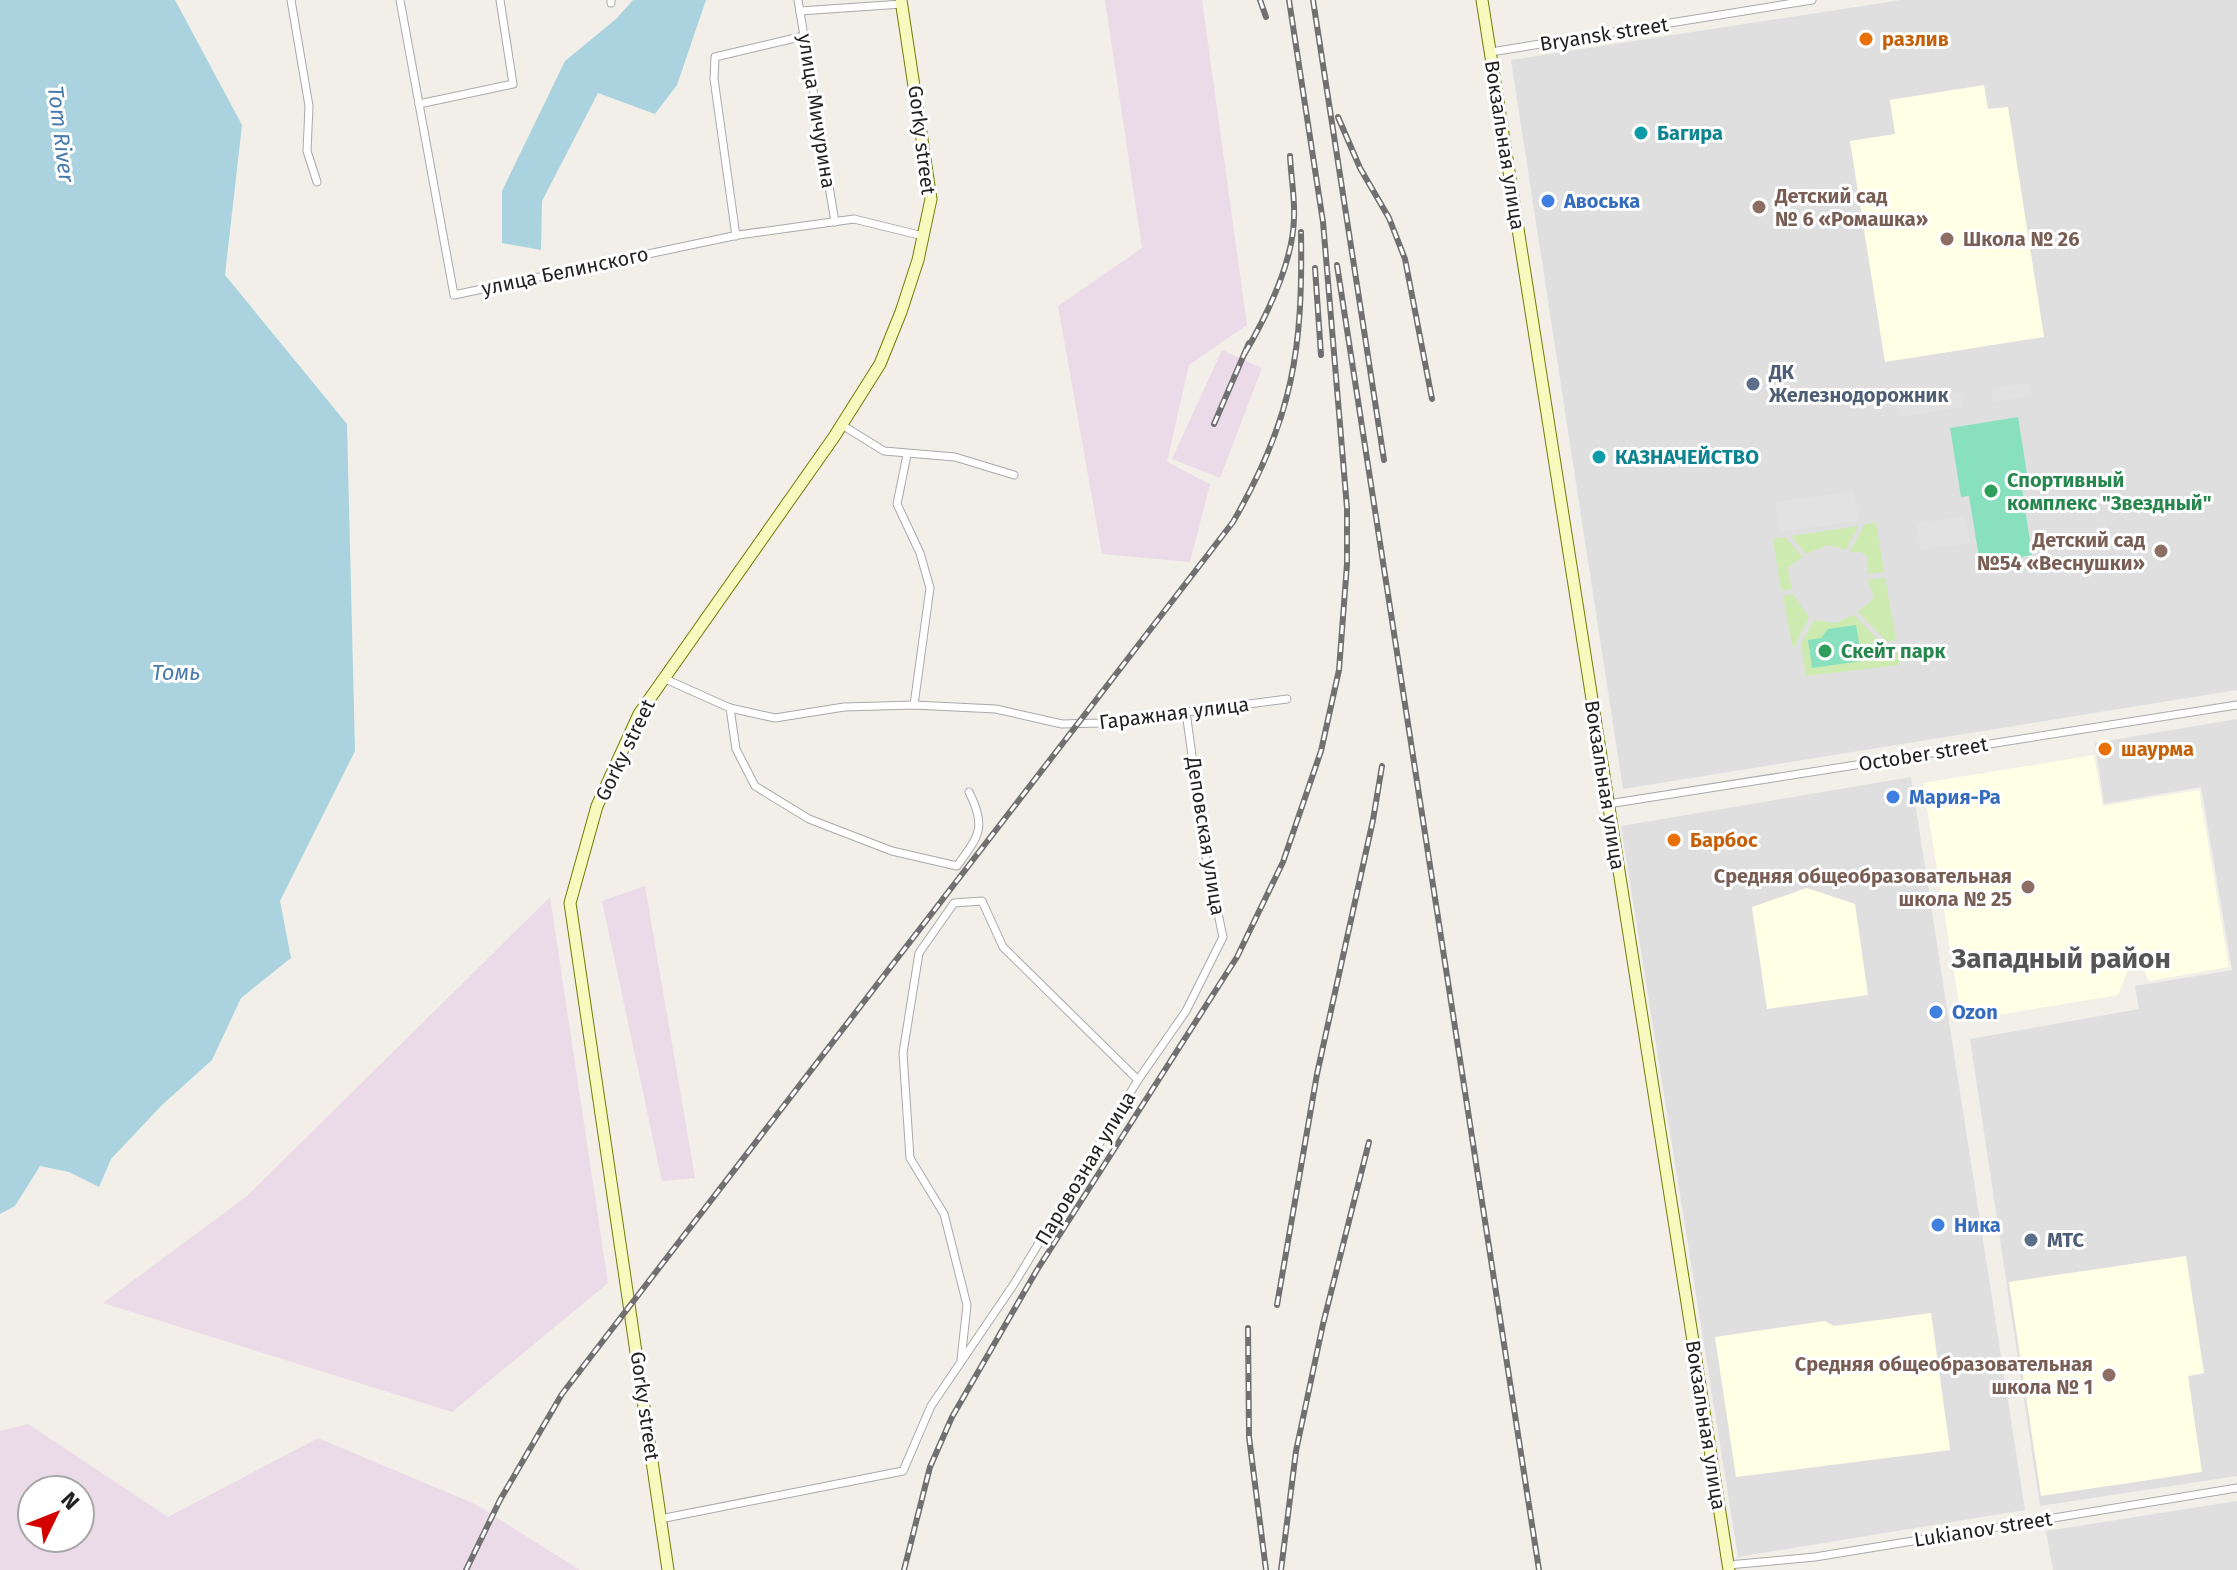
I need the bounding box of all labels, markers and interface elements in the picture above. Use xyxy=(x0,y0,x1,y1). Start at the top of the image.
street label: Bryansk street xyxy=(1538,12,1671,56)
place label: разлив xyxy=(1882,27,1949,51)
marker: разлив xyxy=(1857,30,1875,48)
street label: улица Мичурина xyxy=(793,32,841,190)
street label: Вокзальная улица xyxy=(1480,58,1530,232)
water label: Tom River xyxy=(42,84,80,184)
street label: Gorky street xyxy=(903,84,941,197)
place label: Багира xyxy=(1657,121,1723,145)
marker: Багира xyxy=(1632,124,1650,142)
place label: Детский сад № 6 «Ромашка» xyxy=(1774,184,1928,231)
place label: Авоська xyxy=(1563,189,1640,213)
marker: Авоська xyxy=(1539,192,1557,210)
marker: Детский сад № 6 «Ромашка» xyxy=(1750,198,1768,216)
place label: Школа № 26 xyxy=(1963,227,2079,251)
marker: Школа № 26 xyxy=(1938,230,1956,248)
street label: улица Белинского xyxy=(479,242,651,300)
place label: ДК Железнодорожник xyxy=(1768,360,1949,407)
marker: ДК Железнодорожник xyxy=(1744,375,1762,393)
place label: КАЗНАЧЕЙСТВО xyxy=(1615,445,1759,469)
marker: КАЗНАЧЕЙСТВО xyxy=(1590,448,1608,466)
place label: Спортивный комплекс "Звездный" xyxy=(2007,468,2211,515)
marker: Спортивный комплекс "Звездный" xyxy=(1982,482,2000,500)
place label: Детский сад №54 «Веснушки» xyxy=(1977,528,2145,575)
marker: Детский сад №54 «Веснушки» xyxy=(2152,542,2170,560)
place label: Скейт парк xyxy=(1841,639,1947,663)
marker: Скейт парк xyxy=(1816,642,1834,660)
water label: Томь xyxy=(152,659,200,686)
street label: Гаражная улица xyxy=(1098,692,1250,734)
street label: Gorky street xyxy=(590,695,660,805)
street label: Вокзальная улица xyxy=(1580,698,1630,872)
street label: October street xyxy=(1857,732,1990,776)
place label: шаурма xyxy=(2121,737,2194,761)
marker: шаурма xyxy=(2096,740,2114,758)
street label: Деповская улица xyxy=(1181,754,1230,917)
place label: Мария-Ра xyxy=(1909,785,2001,809)
marker: Мария-Ра xyxy=(1884,788,1902,806)
place label: Барбос xyxy=(1690,828,1758,852)
marker: Барбос xyxy=(1665,831,1683,849)
place label: Средняя общеобразовательная школа № 25 xyxy=(1714,864,2012,911)
marker: Средняя общеобразовательная школа № 25 xyxy=(2019,878,2037,896)
district label: Западный район xyxy=(1950,942,2171,975)
place label: Ozon xyxy=(1952,1000,1998,1024)
marker: Ozon xyxy=(1927,1003,1945,1021)
street label: Паровозная улица xyxy=(1030,1087,1140,1249)
place label: Ника xyxy=(1954,1213,2001,1237)
marker: Ника xyxy=(1929,1216,1947,1234)
place label: МТС xyxy=(2047,1228,2084,1252)
marker: МТС xyxy=(2022,1231,2040,1249)
street label: Вокзальная улица xyxy=(1681,1338,1731,1512)
street label: Gorky street xyxy=(625,1350,665,1463)
place label: Средняя общеобразовательная школа № 1 xyxy=(1795,1352,2093,1399)
marker: Средняя общеобразовательная школа № 1 xyxy=(2100,1366,2118,1384)
north arrow xyxy=(16,1474,96,1554)
text: N xyxy=(55,1486,85,1515)
street label: Lukianov street xyxy=(1912,1506,2054,1552)

